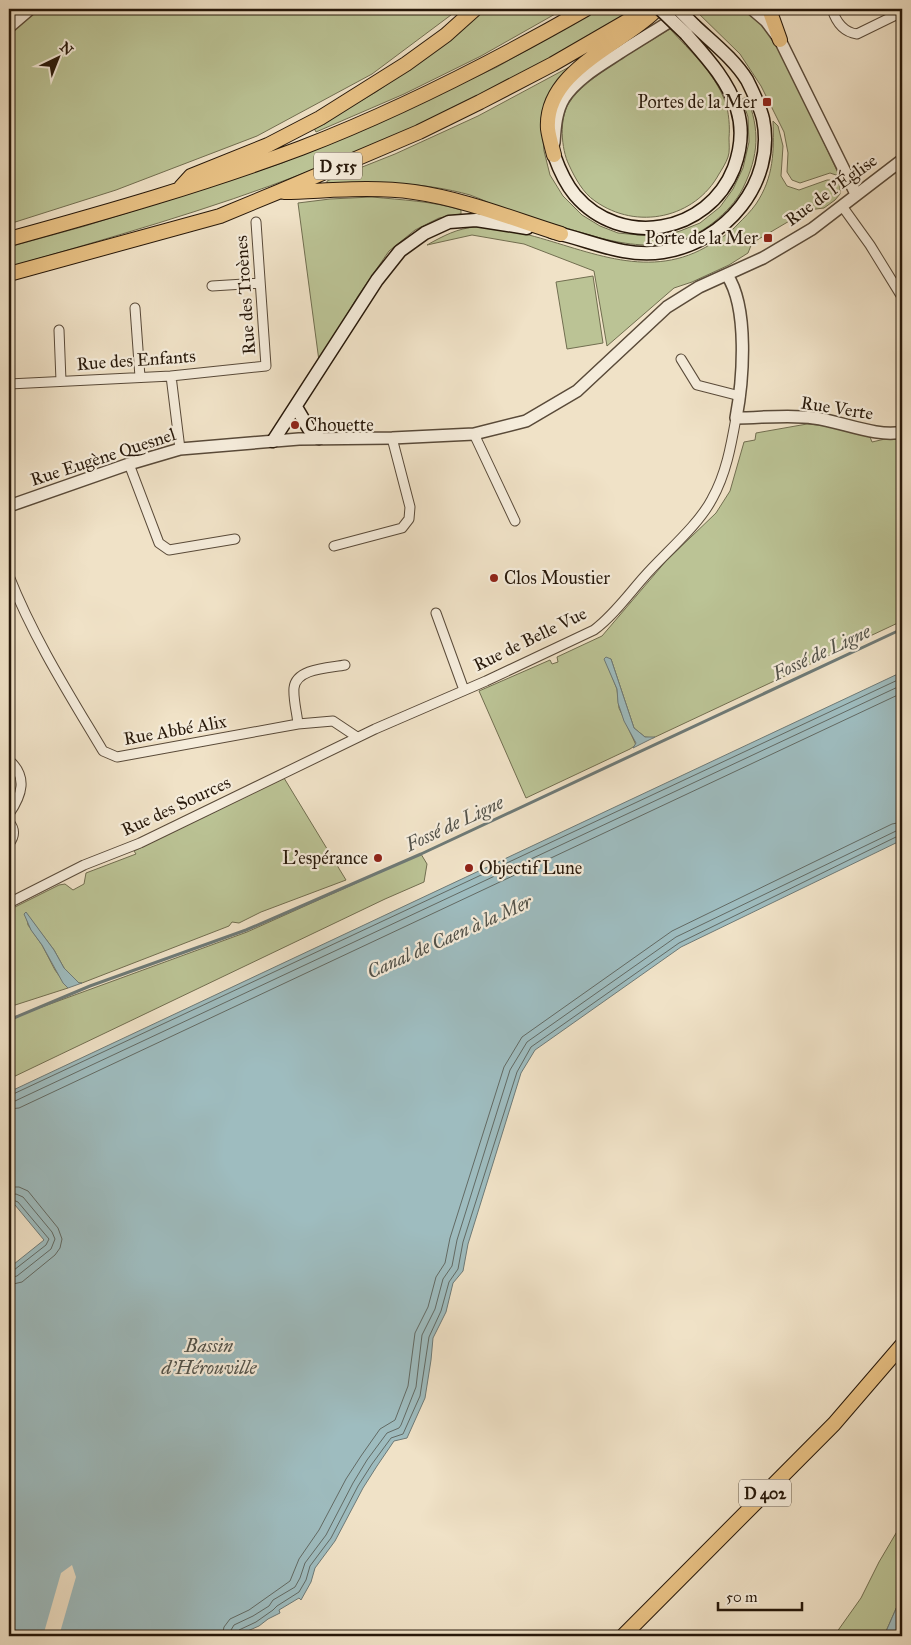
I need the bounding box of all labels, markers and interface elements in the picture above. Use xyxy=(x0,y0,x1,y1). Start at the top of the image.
north arrow xyxy=(32,32,82,82)
text: N xyxy=(56,39,77,59)
place label: Portes de la Mer xyxy=(638,91,757,113)
marker: Portes de la Mer xyxy=(761,96,773,108)
street label: Rue de l'Église xyxy=(780,148,882,232)
road number: D 515 xyxy=(314,153,362,180)
place label: Porte de la Mer xyxy=(645,227,758,249)
marker: Porte de la Mer xyxy=(762,232,774,244)
street label: Rue des Troènes xyxy=(230,235,260,355)
street label: Rue des Enfants xyxy=(76,345,196,375)
street label: Rue Verte xyxy=(799,391,875,425)
place label: Chouette xyxy=(305,414,374,436)
marker: Chouette xyxy=(289,419,301,431)
street label: Rue Eugène Quesnel xyxy=(28,423,179,492)
place label: Clos Moustier xyxy=(504,567,610,589)
marker: Clos Moustier xyxy=(488,572,500,584)
street label: Rue de Belle Vue xyxy=(470,602,590,676)
water label: Fossé de Ligne xyxy=(768,619,875,686)
street label: Rue Abbé Alix xyxy=(122,710,228,750)
street label: Rue des Sources xyxy=(118,771,234,841)
water label: Fossé de Ligne xyxy=(401,790,508,857)
place label: L’espérance xyxy=(282,847,368,869)
marker: L’espérance xyxy=(372,852,384,864)
place label: Objectif Lune xyxy=(479,857,582,879)
marker: Objectif Lune xyxy=(463,862,475,874)
water label: Canal de Caen à la Mer xyxy=(363,889,536,983)
water label: Bassin d'Hérouville xyxy=(160,1334,257,1379)
road number: D 402 xyxy=(739,1480,791,1506)
scale bar xyxy=(718,1580,802,1612)
text: 50 m xyxy=(726,1588,758,1606)

